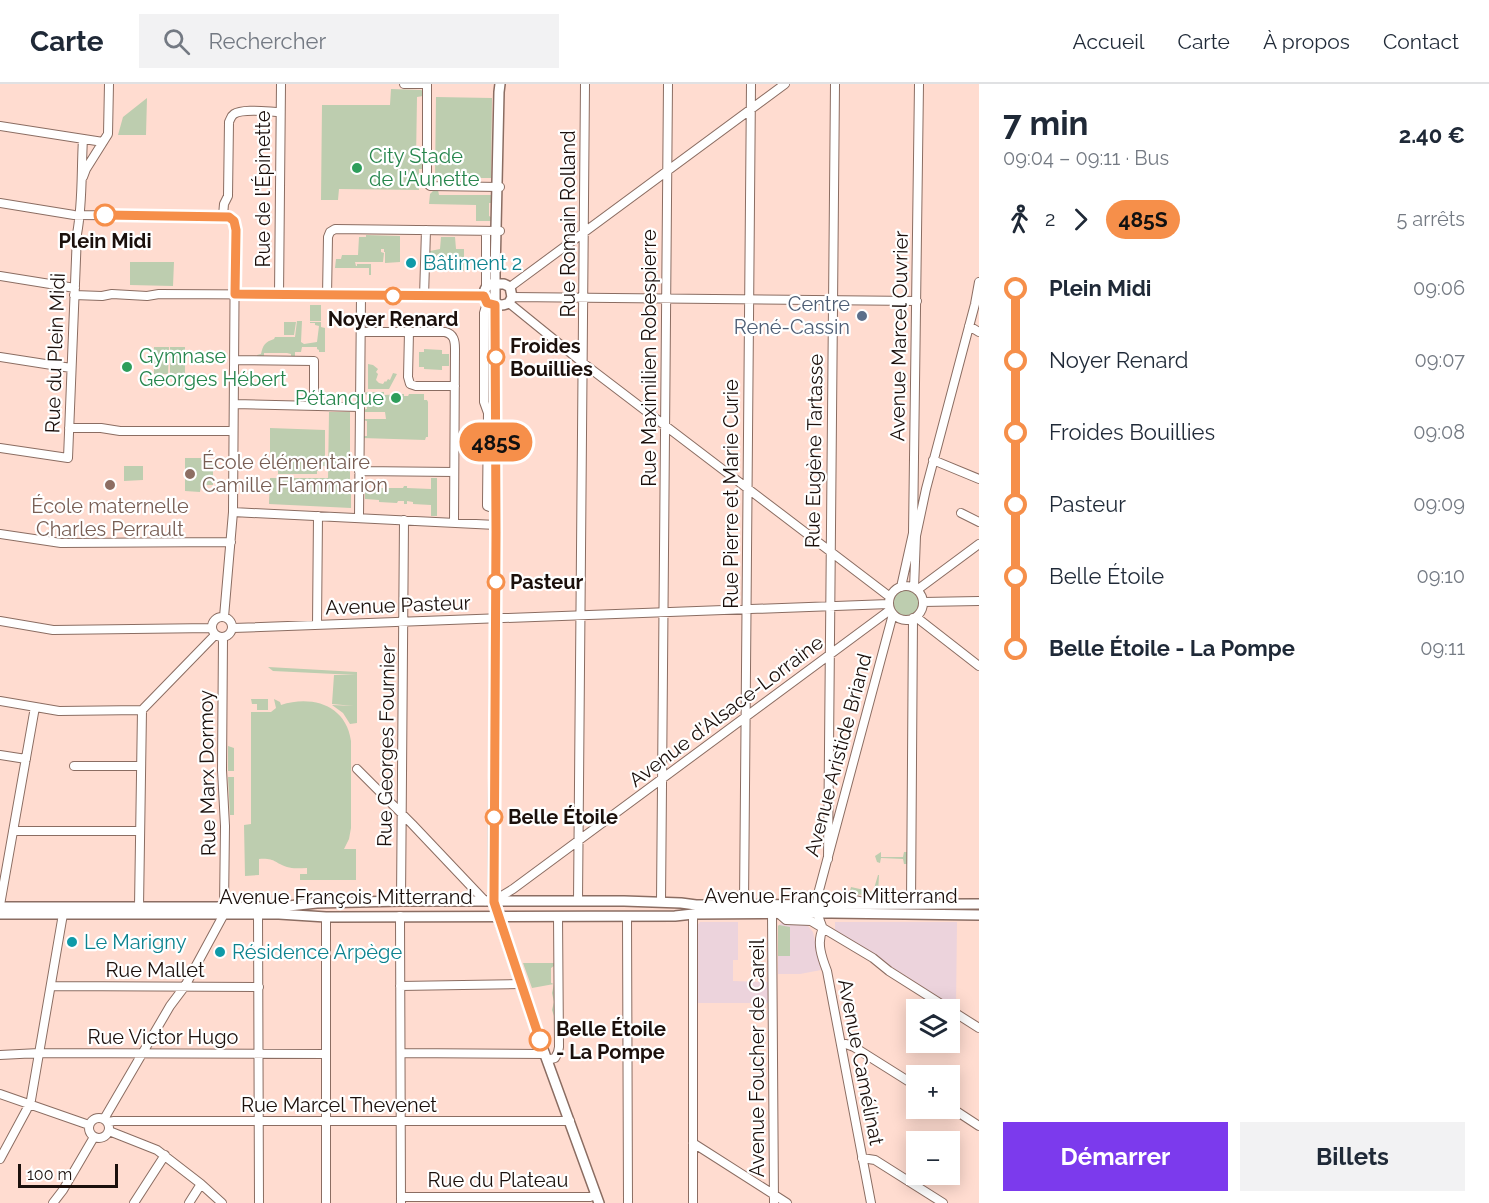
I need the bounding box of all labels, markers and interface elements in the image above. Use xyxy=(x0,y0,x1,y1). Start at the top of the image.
search box xyxy=(139,14,559,68)
text: Carte xyxy=(30,25,103,58)
icon: search xyxy=(160,25,193,58)
text: Rechercher xyxy=(208,28,326,54)
text: Accueil xyxy=(1073,29,1145,54)
text: Carte xyxy=(1178,29,1230,54)
text: À propos xyxy=(1263,29,1350,54)
text: Contact xyxy=(1383,29,1459,54)
text: 7 min xyxy=(1003,104,1089,143)
street label: Rue de l'Épinette xyxy=(251,110,275,268)
text: 2.40 € xyxy=(1399,122,1465,148)
street label: Rue Romain Rolland xyxy=(556,130,580,318)
place label: City Stade de l'Aunette xyxy=(369,144,480,191)
text: 09:04 – 09:11 · Bus xyxy=(1003,146,1169,170)
marker: City Stade de l'Aunette xyxy=(350,161,364,175)
icon: walk xyxy=(1003,203,1036,236)
icon: forward xyxy=(1064,203,1097,236)
marker: Plein Midi xyxy=(94,204,116,226)
text: 2 xyxy=(1045,207,1055,231)
text: 485S xyxy=(1118,207,1168,232)
text: 5 arrêts xyxy=(1396,207,1465,231)
place label: Plein Midi xyxy=(58,229,152,253)
street label: Rue Maximilien Robespierre xyxy=(637,229,661,487)
street label: Avenue Marcel Ouvrier xyxy=(885,231,913,441)
place label: Bâtiment 2 xyxy=(423,251,522,275)
marker: Bâtiment 2 xyxy=(404,256,418,270)
street label: Rue du Plein Midi xyxy=(40,272,70,434)
text: Plein Midi xyxy=(1049,275,1151,301)
text: 09:06 xyxy=(1413,276,1465,300)
marker: Noyer Renard xyxy=(384,287,402,305)
place label: Centre René-Cassin xyxy=(734,292,850,339)
place label: Noyer Renard xyxy=(328,307,458,331)
marker: Centre René-Cassin xyxy=(855,309,869,323)
place label: Froides Bouillies xyxy=(510,334,593,381)
place label: Gymnase Georges Hébert xyxy=(139,344,287,391)
text: Noyer Renard xyxy=(1049,347,1189,373)
marker: Froides Bouillies xyxy=(487,348,505,366)
text: 09:07 xyxy=(1414,348,1465,372)
street label: Rue Eugène Tartasse xyxy=(800,353,828,548)
marker: Gymnase Georges Hébert xyxy=(120,360,134,374)
street label: Rue Pierre et Marie Curie xyxy=(719,379,743,609)
place label: Pétanque xyxy=(295,386,384,410)
marker: Pétanque xyxy=(389,391,403,405)
text: Froides Bouillies xyxy=(1049,419,1215,445)
text: 09:08 xyxy=(1413,420,1465,444)
line badge: 485S xyxy=(454,422,538,462)
text: 485S xyxy=(471,430,521,455)
place label: École élémentaire Camille Flammarion xyxy=(202,450,388,497)
marker: École élémentaire Camille Flammarion xyxy=(183,467,197,481)
marker: École maternelle Charles Perrault xyxy=(103,478,117,492)
text: Pasteur xyxy=(1049,491,1126,517)
text: 09:09 xyxy=(1413,492,1465,516)
place label: École maternelle Charles Perrault xyxy=(31,494,189,541)
text: Belle Étoile xyxy=(1049,563,1164,589)
text: 09:10 xyxy=(1416,564,1465,588)
place label: Pasteur xyxy=(510,570,584,594)
marker: Pasteur xyxy=(487,573,505,591)
street label: Avenue Pasteur xyxy=(325,590,471,620)
street label: Avenue d'Alsace-Lorraine xyxy=(624,630,828,792)
text: Belle Étoile - La Pompe xyxy=(1049,635,1295,661)
text: 09:11 xyxy=(1420,636,1465,660)
street label: Rue Georges Fournier xyxy=(372,645,400,847)
street label: Avenue Aristide Briand xyxy=(799,651,877,859)
street label: Rue Marx Dormoy xyxy=(194,690,220,856)
place label: Belle Étoile xyxy=(508,805,618,829)
marker: Belle Étoile xyxy=(485,808,503,826)
street label: Avenue François Mitterrand xyxy=(704,884,958,908)
street label: Avenue François Mitterrand xyxy=(219,885,473,909)
place label: Le Marigny xyxy=(84,930,187,954)
marker: Le Marigny xyxy=(65,935,79,949)
street label: Avenue Foucher de Careil xyxy=(745,938,769,1177)
place label: Résidence Arpège xyxy=(232,940,402,964)
marker: Résidence Arpège xyxy=(213,945,227,959)
street label: Rue Mallet xyxy=(105,958,205,982)
street label: Avenue Camélinat xyxy=(833,977,889,1148)
map controls xyxy=(906,999,960,1185)
button: layers xyxy=(906,999,960,1053)
place label: Belle Étoile - La Pompe xyxy=(556,1017,666,1064)
street label: Rue Victor Hugo xyxy=(88,1025,239,1049)
marker: Belle Étoile - La Pompe xyxy=(529,1029,551,1051)
button: + xyxy=(906,1065,960,1119)
street label: Rue Marcel Thevenet xyxy=(241,1093,437,1117)
button: Démarrer xyxy=(1003,1122,1228,1191)
button: Billets xyxy=(1240,1122,1465,1191)
button: − xyxy=(906,1131,960,1185)
scale bar xyxy=(18,1161,118,1188)
text: 100 m xyxy=(27,1165,72,1184)
street label: Rue du Plateau xyxy=(428,1168,568,1192)

